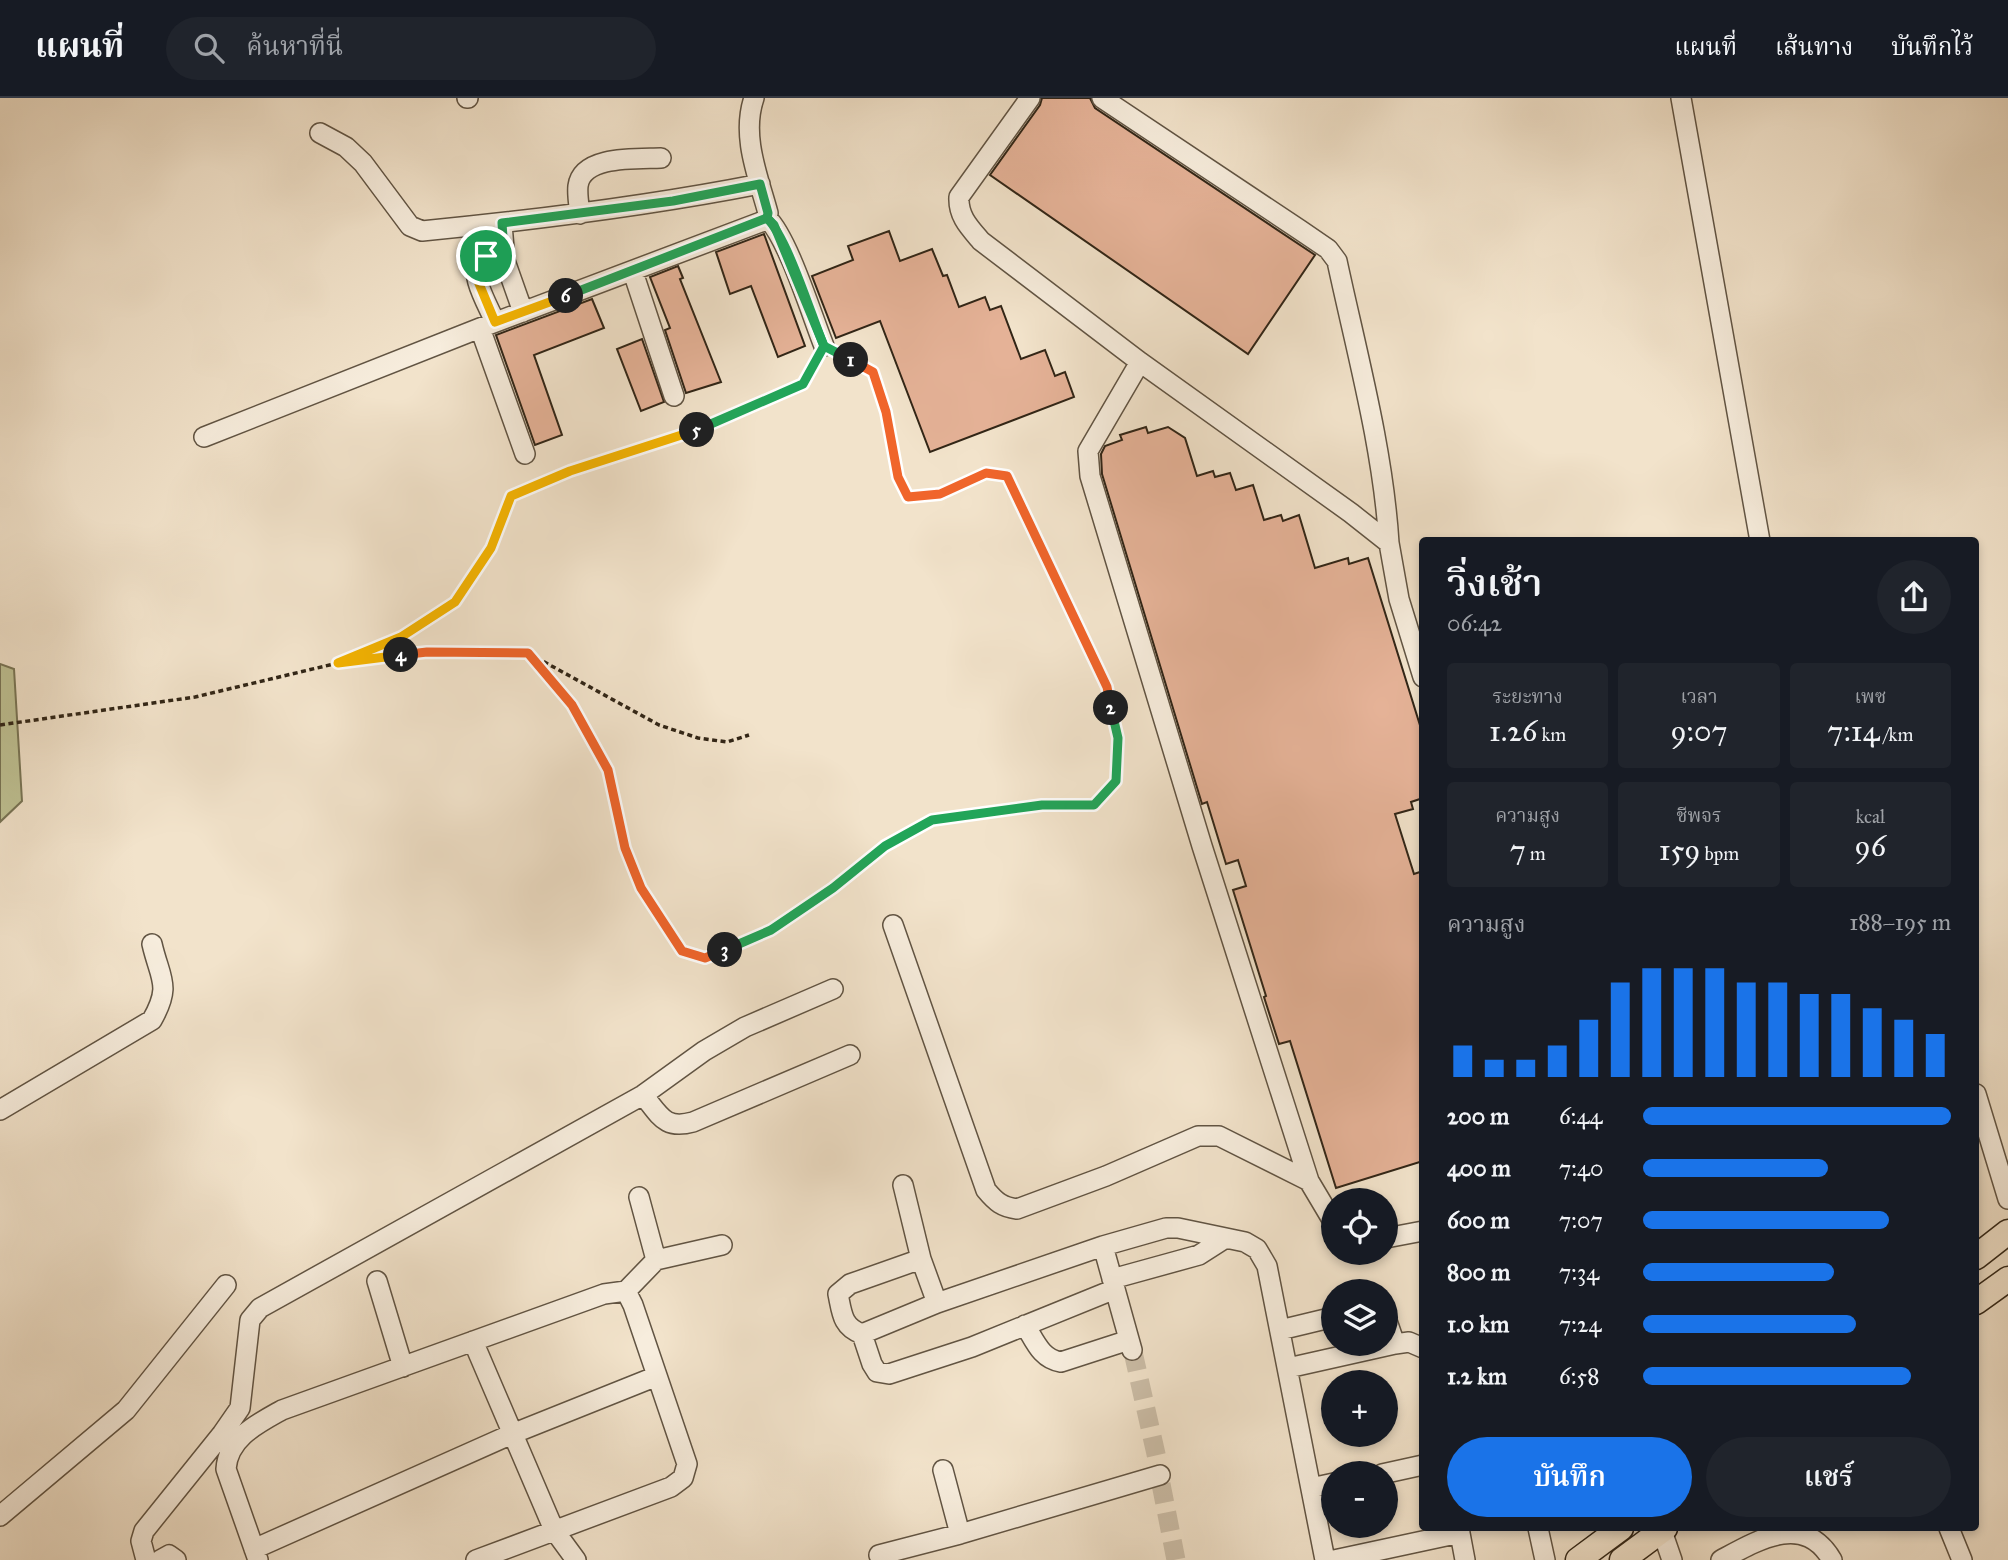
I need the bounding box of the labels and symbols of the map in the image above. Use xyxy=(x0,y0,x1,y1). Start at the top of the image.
pin xyxy=(456,226,516,286)
pin: 6 xyxy=(548,278,584,314)
pin: 1 xyxy=(834,342,868,378)
pin: 5 xyxy=(680,412,714,448)
pin: 4 xyxy=(384,638,418,672)
pin: 2 xyxy=(1094,690,1128,726)
pin: 3 xyxy=(708,932,742,968)

